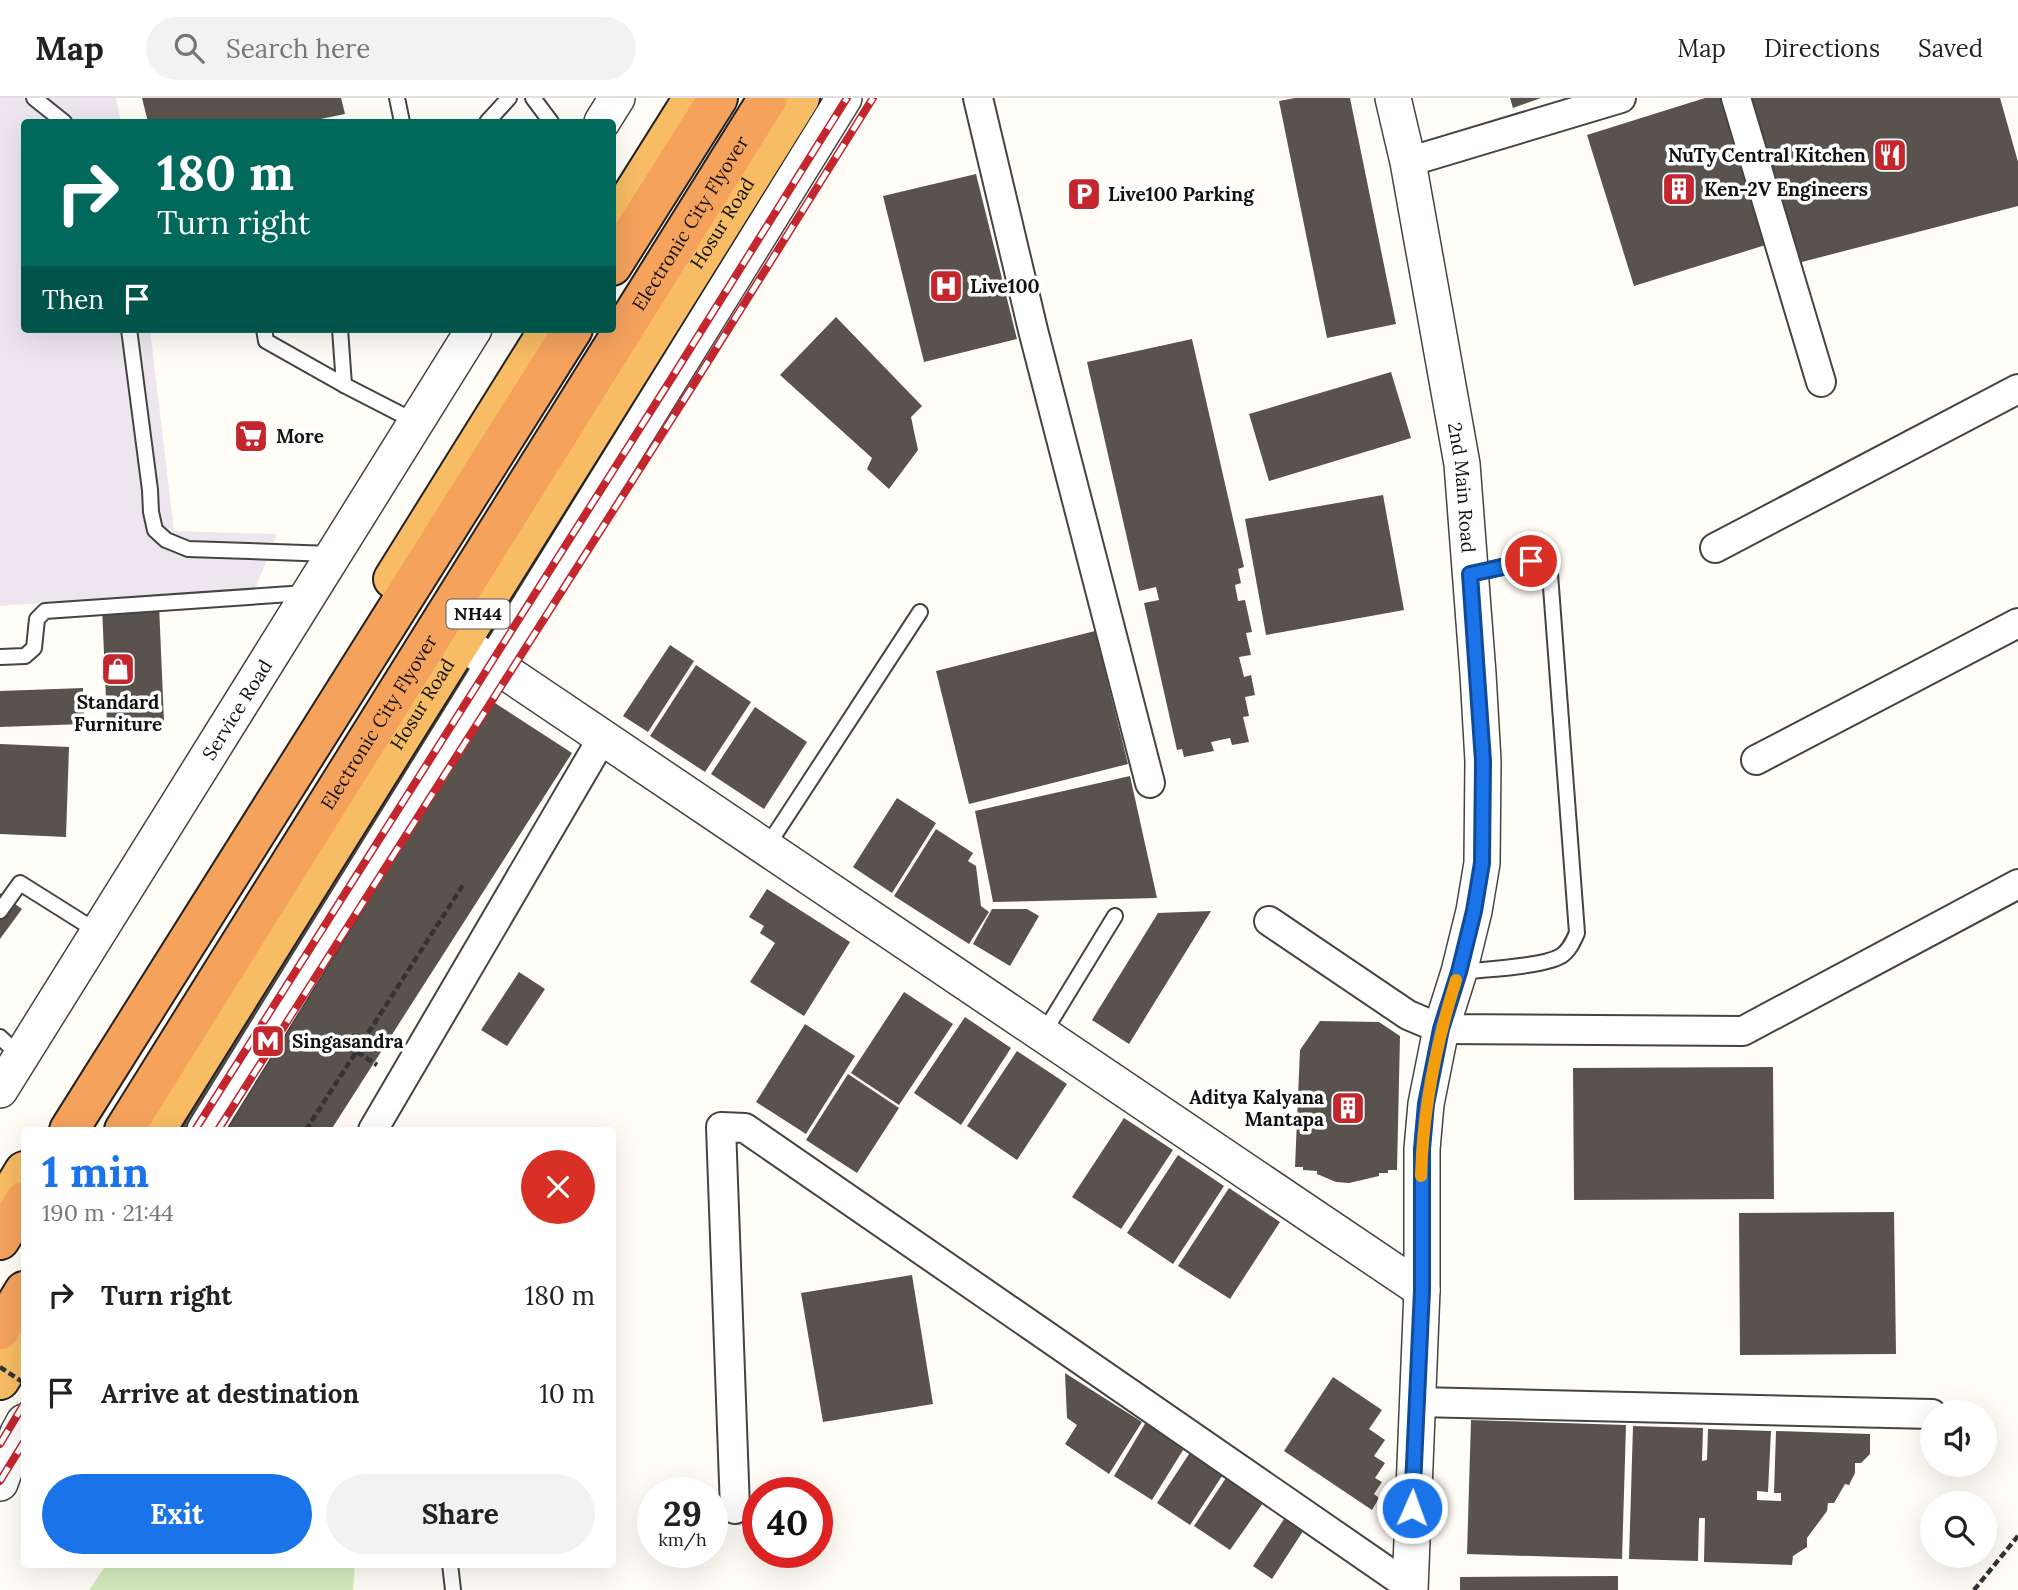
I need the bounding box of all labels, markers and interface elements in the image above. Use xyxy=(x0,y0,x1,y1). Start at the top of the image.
search box xyxy=(146,17,636,80)
text: Map xyxy=(35,27,104,69)
icon: search xyxy=(170,29,208,67)
text: Search here xyxy=(226,32,370,65)
text: Map xyxy=(1677,33,1726,64)
text: Directions xyxy=(1764,33,1880,64)
text: Saved xyxy=(1918,33,1983,64)
street label: Electronic City Flyover xyxy=(626,131,754,315)
restaurant icon: NuTy Central Kitchen xyxy=(1871,136,1909,174)
text: 180 m xyxy=(157,141,294,203)
place label: NuTy Central Kitchen xyxy=(1668,143,1866,167)
icon: right xyxy=(42,147,133,238)
building icon: Ken-2V Engineers xyxy=(1660,170,1698,208)
street label: Hosur Road xyxy=(684,173,759,273)
parking icon: Live100 Parking xyxy=(1065,175,1103,213)
place label: Ken-2V Engineers xyxy=(1704,177,1868,201)
place label: Live100 Parking xyxy=(1108,182,1255,206)
text: Turn right xyxy=(157,202,310,243)
hospital icon: Live100 xyxy=(927,267,965,305)
place label: Live100 xyxy=(970,274,1040,298)
icon: arrive xyxy=(118,280,156,318)
text: Then xyxy=(42,283,104,316)
supermarket icon: More xyxy=(232,417,270,455)
street label: 2nd Main Road xyxy=(1443,420,1481,554)
place label: More xyxy=(276,424,324,448)
pin xyxy=(1501,531,1561,591)
icon: arrive xyxy=(1512,542,1550,580)
road number: NH44 xyxy=(447,600,510,628)
street label: Electronic City Flyover xyxy=(315,629,443,814)
shop icon: Standard Furniture xyxy=(99,650,137,688)
street label: Hosur Road xyxy=(384,654,459,754)
street label: Service Road xyxy=(197,655,277,764)
place label: Standard Furniture xyxy=(74,690,162,736)
metro station icon: Singasandra xyxy=(249,1022,287,1060)
place label: Singasandra xyxy=(292,1029,404,1053)
place label: Aditya Kalyana Mantapa xyxy=(1189,1085,1324,1131)
building icon: Aditya Kalyana Mantapa xyxy=(1329,1089,1367,1127)
text: 1 min xyxy=(42,1145,149,1199)
button: close xyxy=(521,1150,595,1224)
text: 190 m · 21:44 xyxy=(42,1198,174,1227)
icon: right xyxy=(42,1276,80,1314)
text: Turn right xyxy=(101,1279,232,1312)
text: 180 m xyxy=(525,1279,595,1312)
icon: arrive xyxy=(42,1374,80,1412)
text: Arrive at destination xyxy=(101,1377,359,1410)
text: 10 m xyxy=(539,1377,595,1410)
map controls xyxy=(1920,1400,1997,1568)
button: sound xyxy=(1920,1400,1997,1477)
position arrow xyxy=(1375,1471,1449,1545)
button: Exit xyxy=(42,1474,312,1554)
button: Share xyxy=(326,1474,595,1554)
speed limit sign: 40 xyxy=(742,1477,833,1568)
text: 29 xyxy=(663,1491,702,1536)
button: search xyxy=(1920,1491,1997,1568)
text: km/h xyxy=(658,1528,707,1551)

